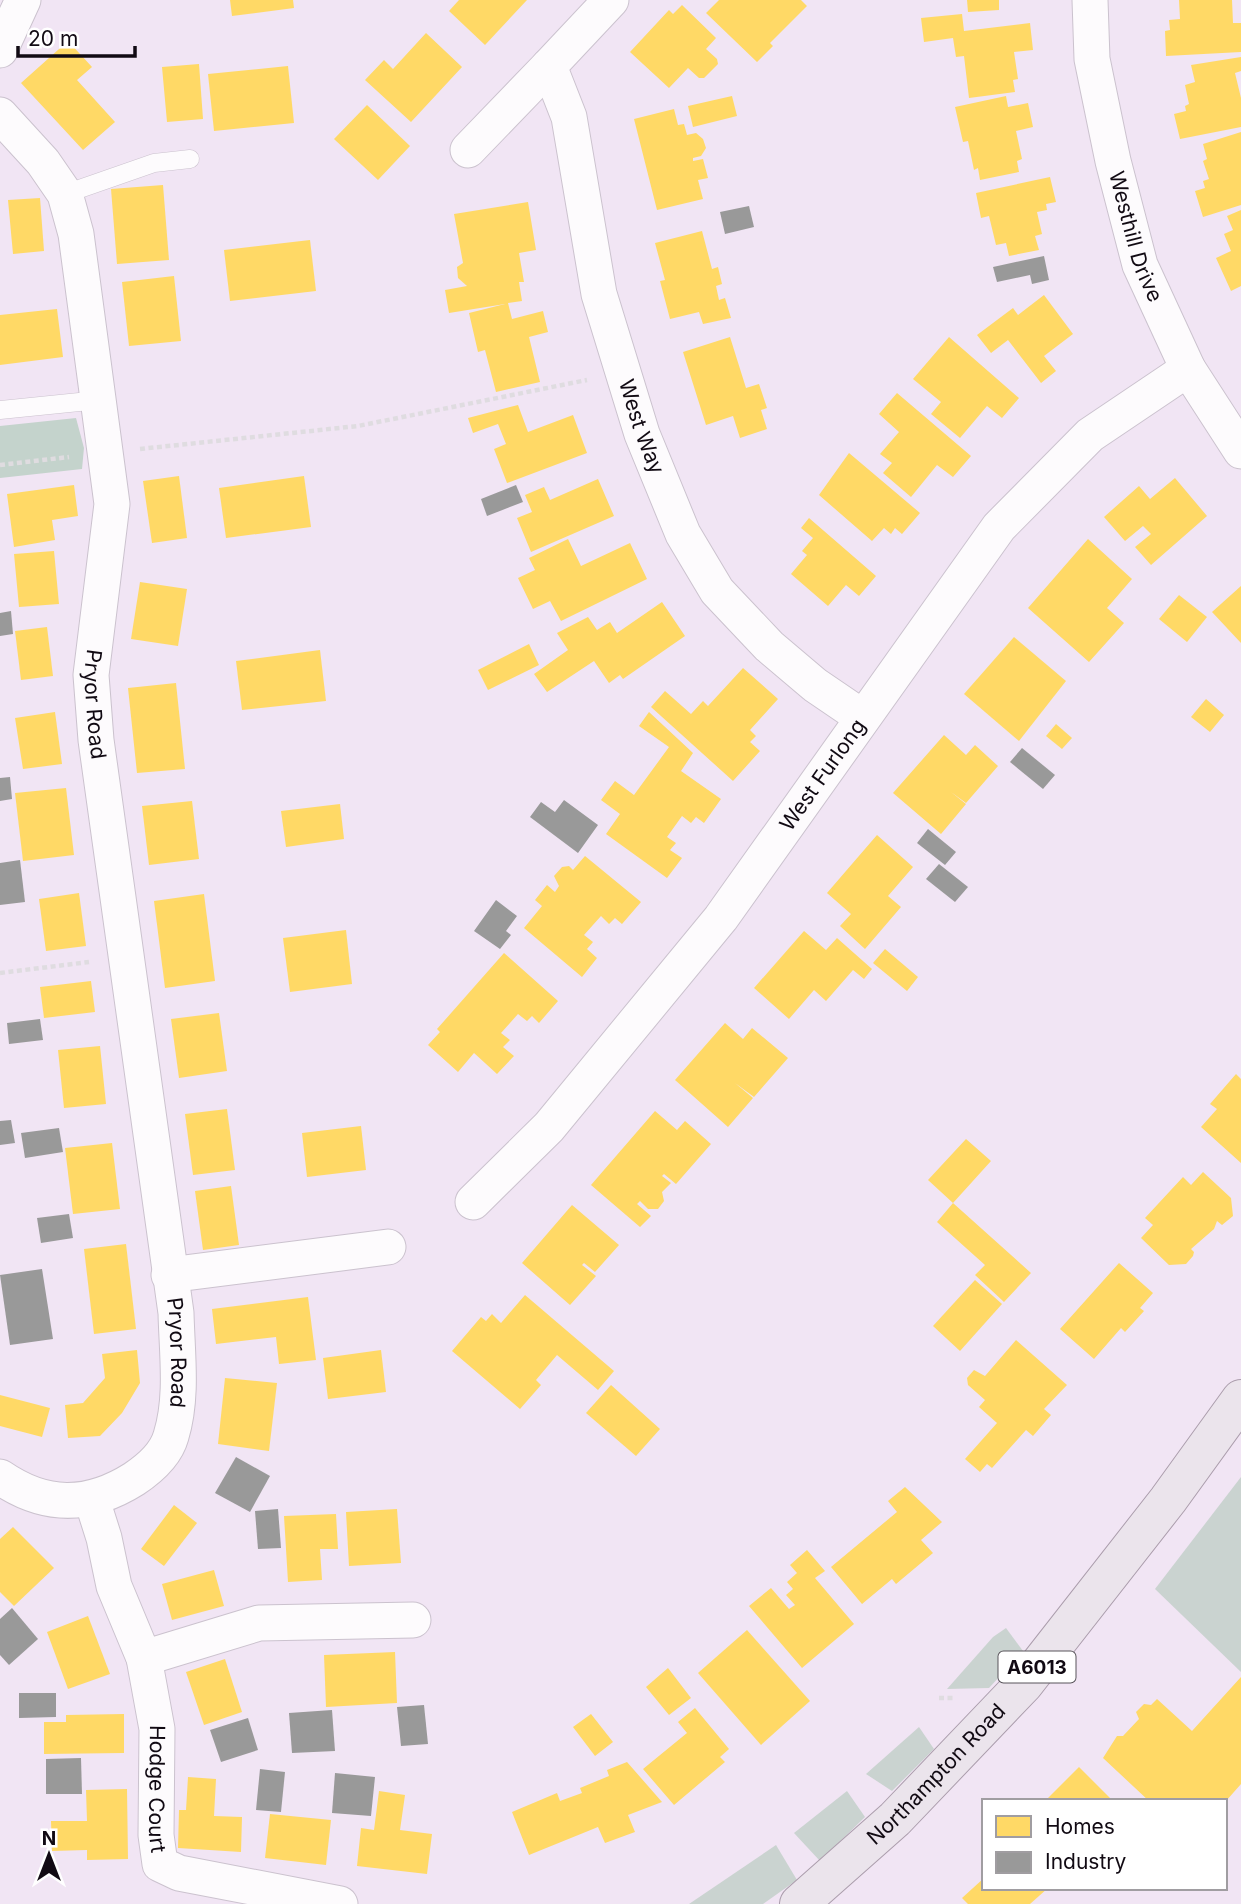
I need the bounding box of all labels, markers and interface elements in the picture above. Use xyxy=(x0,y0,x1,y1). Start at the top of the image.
scale bar xyxy=(18,14,135,58)
text: 20 m xyxy=(28,26,78,51)
street label: Westhill Drive xyxy=(1104,168,1168,306)
street label: West Way xyxy=(614,376,670,478)
street label: Pryor Road xyxy=(79,648,112,761)
street label: West Furlong xyxy=(774,714,870,835)
street label: Pryor Road xyxy=(162,1296,191,1409)
road number: A6013 xyxy=(998,1652,1076,1682)
street label: Northampton Road xyxy=(862,1698,1010,1850)
street label: Hodge Court xyxy=(144,1725,171,1854)
legend xyxy=(982,1799,1227,1890)
text: Homes xyxy=(1045,1814,1115,1839)
north arrow xyxy=(14,1820,84,1890)
text: N xyxy=(42,1827,56,1850)
text: Industry xyxy=(1045,1849,1127,1874)

